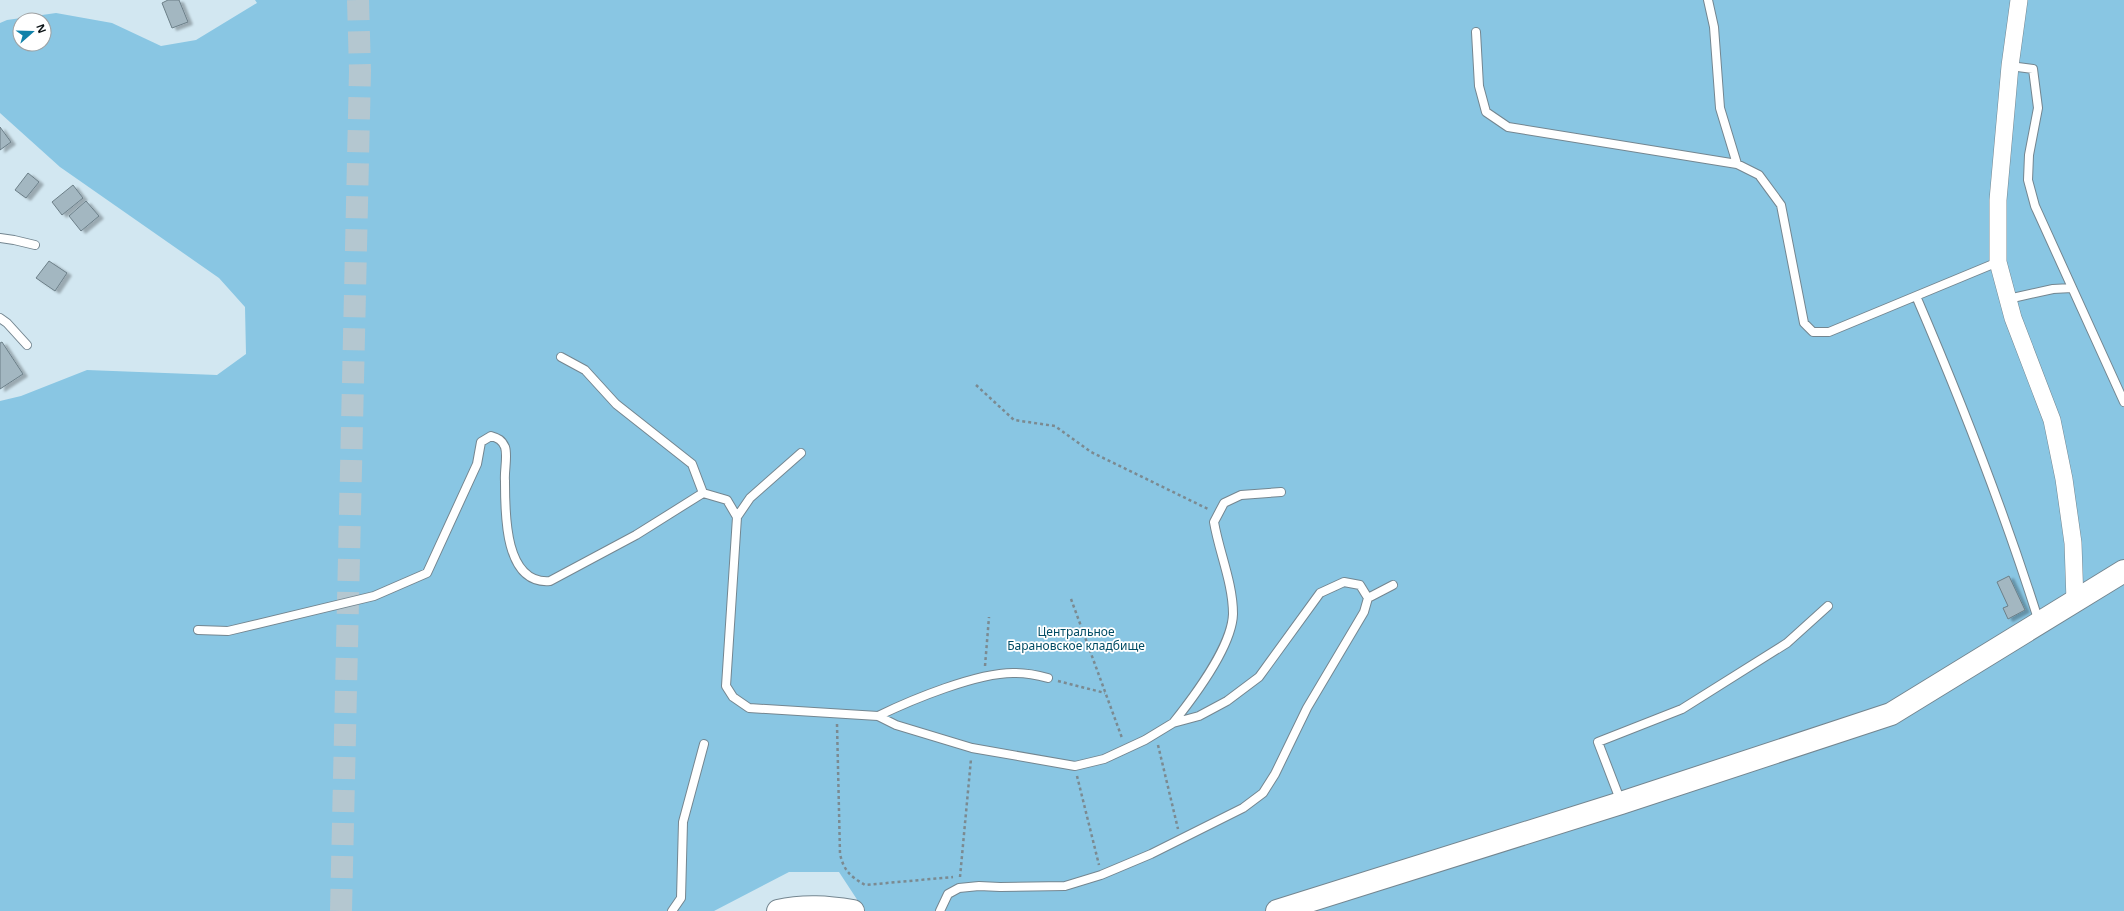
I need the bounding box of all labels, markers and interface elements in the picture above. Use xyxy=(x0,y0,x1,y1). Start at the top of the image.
north arrow xyxy=(12,12,52,52)
text: N xyxy=(33,22,50,35)
park label: Центральное Барановское кладбище xyxy=(1007,623,1145,654)

